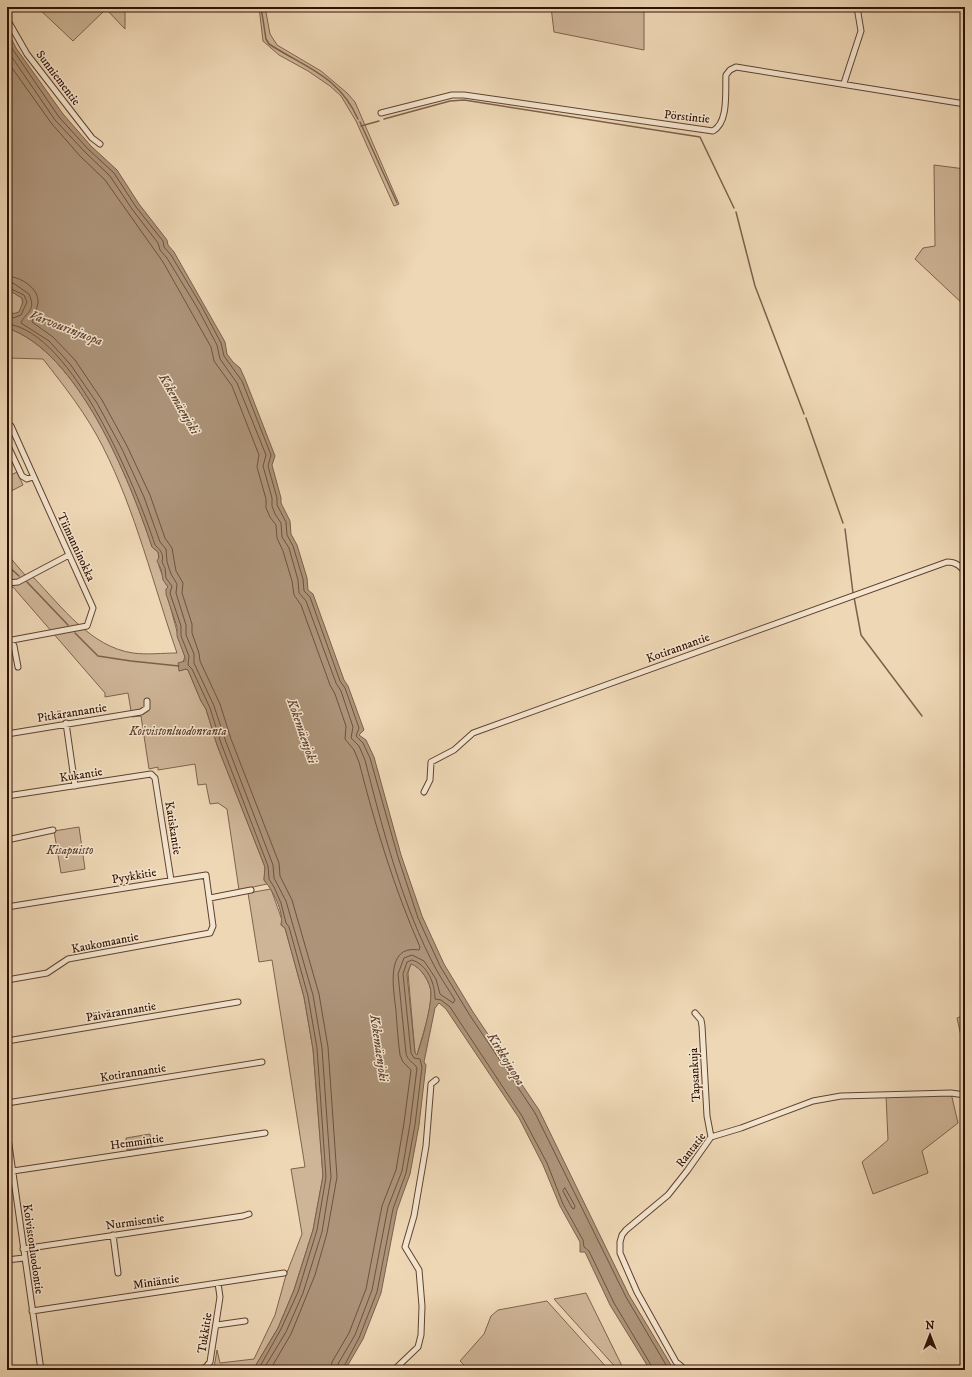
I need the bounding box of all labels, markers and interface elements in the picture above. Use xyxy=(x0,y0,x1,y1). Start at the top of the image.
street label: Sunniementie xyxy=(33,48,83,108)
street label: Pörstintie xyxy=(663,107,711,127)
water label: Varvourinjuopa xyxy=(27,307,105,349)
water label: Kokemäenjoki xyxy=(155,370,204,439)
street label: Tiimanninokka xyxy=(54,510,99,585)
street label: Kotirannantie xyxy=(644,630,712,666)
water label: Kokemäenjoki xyxy=(283,696,321,767)
street label: Pitkärannantie xyxy=(36,700,108,726)
park label: Koivistonluodonranta xyxy=(128,724,227,739)
street label: Kukantie xyxy=(58,764,104,786)
street label: Katiskantie xyxy=(161,800,185,856)
park label: Kisapuisto xyxy=(46,843,94,858)
street label: Pyykkitie xyxy=(111,865,158,887)
street label: Kaukomaantie xyxy=(70,929,140,957)
street label: Päivärannantie xyxy=(85,998,157,1026)
water label: Kokemäenjoki xyxy=(366,1012,392,1084)
water label: Kirkkojuopa xyxy=(483,1029,529,1089)
street label: Tapsankuja xyxy=(686,1047,704,1102)
street label: Kotirannantie xyxy=(99,1060,167,1086)
street label: Rantatie xyxy=(673,1130,709,1170)
street label: Hemmintie xyxy=(109,1131,165,1153)
street label: Koivistonluodontie xyxy=(19,1203,47,1295)
street label: Nurmisentie xyxy=(105,1210,165,1234)
street label: Miniäntie xyxy=(132,1271,180,1293)
street label: Tukkitie xyxy=(194,1312,216,1354)
north arrow xyxy=(910,1315,950,1355)
text: N xyxy=(925,1319,935,1333)

